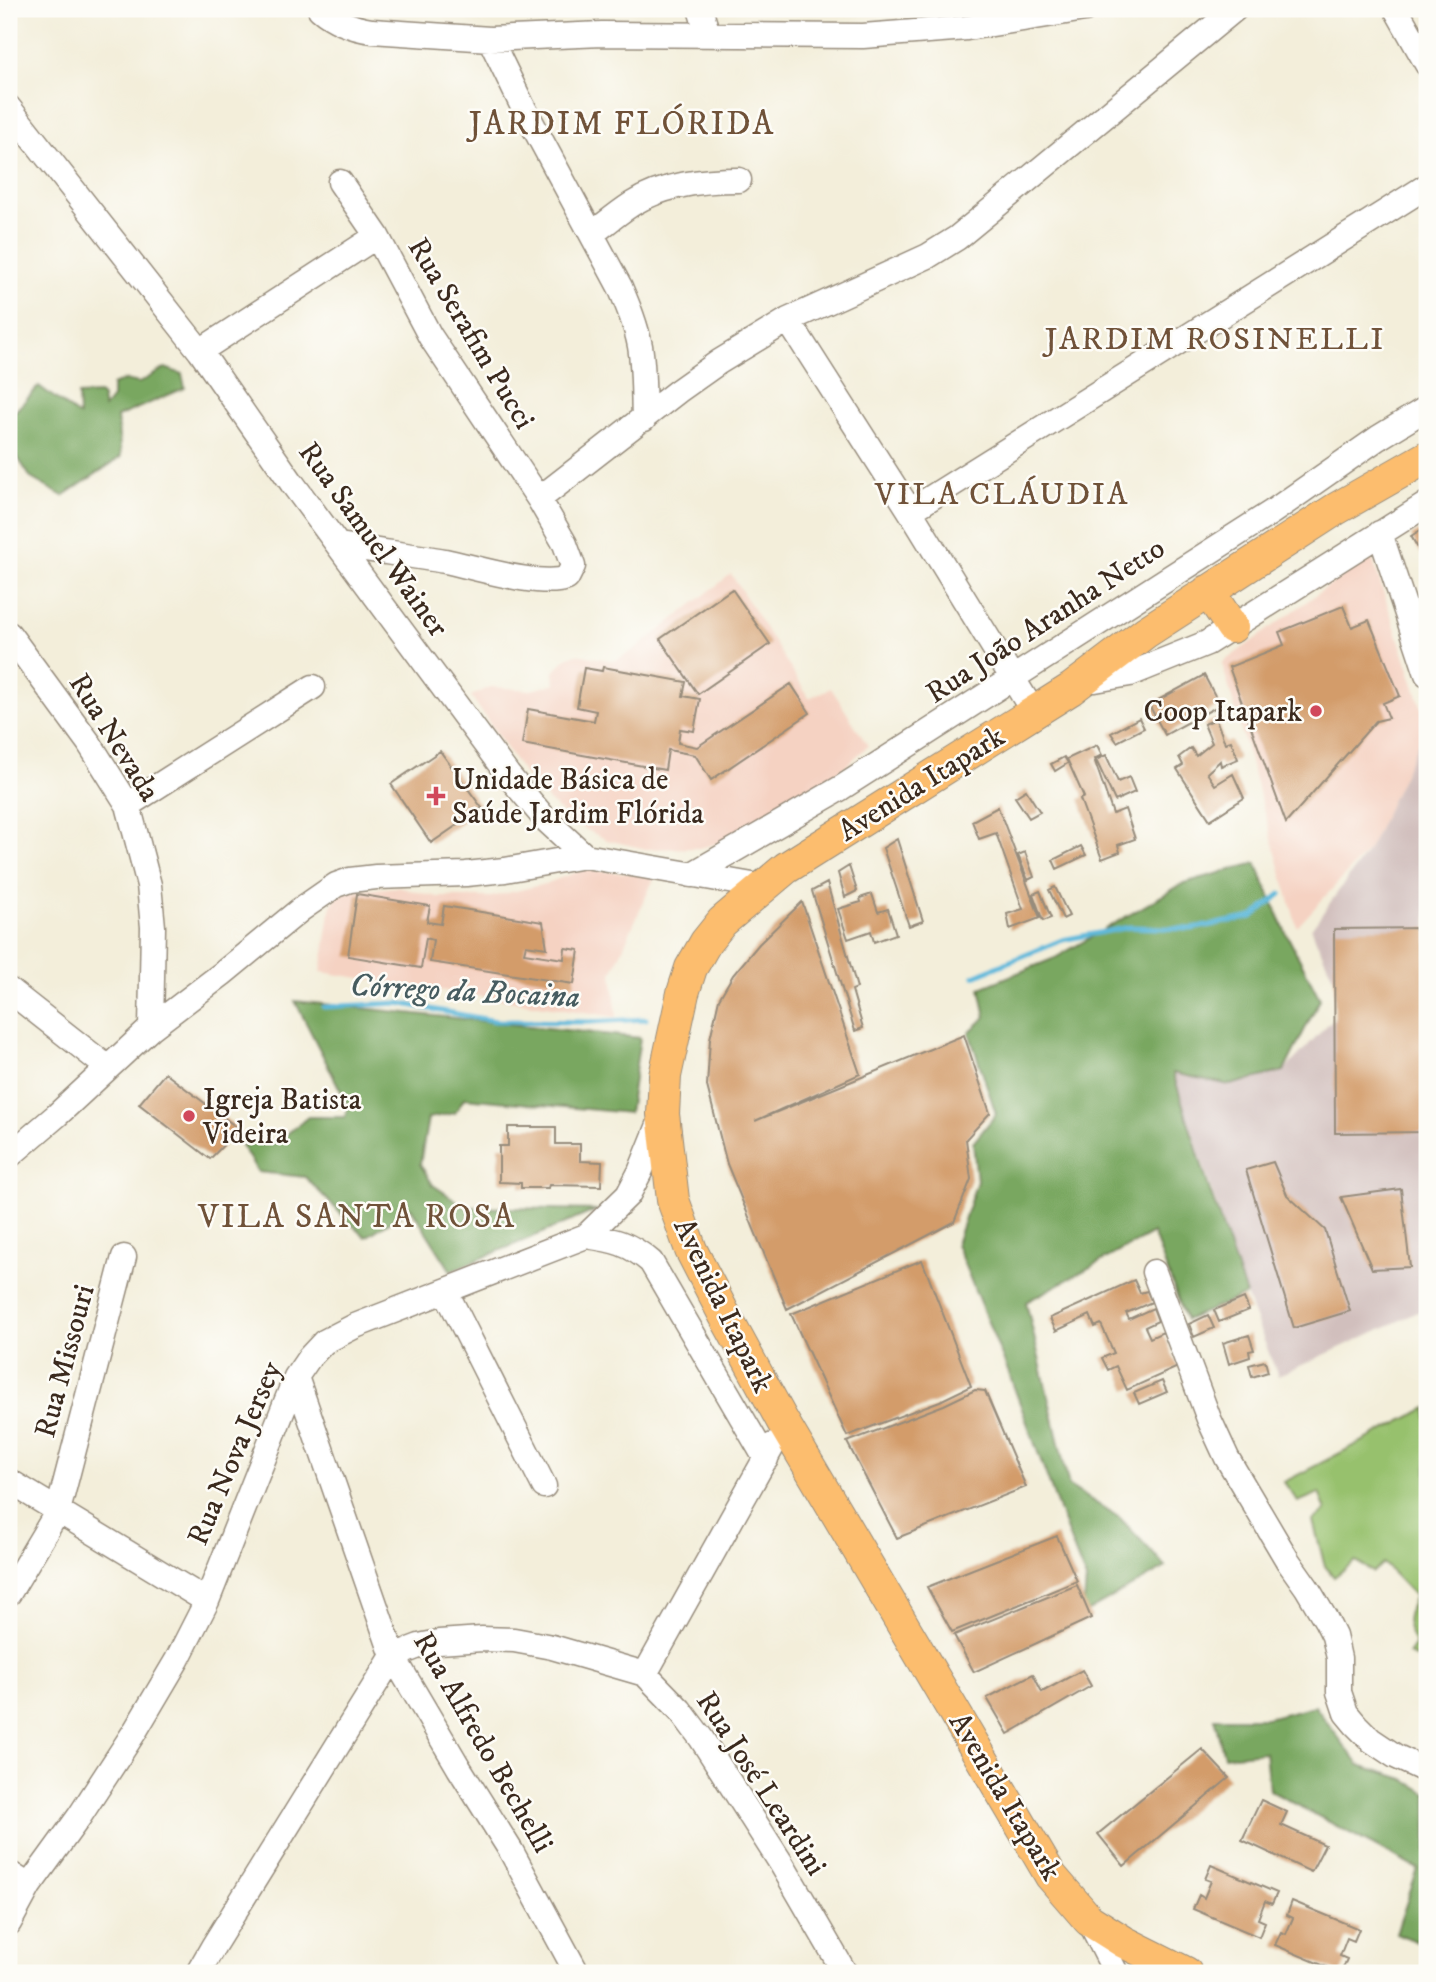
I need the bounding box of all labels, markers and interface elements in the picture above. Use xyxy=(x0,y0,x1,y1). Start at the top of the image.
district label: JARDIM FLÓRIDA xyxy=(466,103,775,145)
street label: Rua Serafim Pucci xyxy=(399,231,542,436)
district label: JARDIM ROSINELLI xyxy=(1042,320,1385,360)
street label: Rua Samuel Wainer xyxy=(290,435,456,645)
district label: VILA CLÁUDIA xyxy=(874,475,1129,515)
street label: Rua João Aranha Netto xyxy=(919,530,1172,712)
street label: Rua Nevada xyxy=(60,667,168,809)
place label: Coop Itapark xyxy=(1143,694,1302,731)
marker: Coop Itapark xyxy=(1308,703,1324,719)
street label: Avenida Itapark xyxy=(832,718,1012,850)
place label: Unidade Básica de Saúde Jardim Flórida xyxy=(452,762,704,833)
marker: Unidade Básica de Saúde Jardim Flórida xyxy=(426,786,446,806)
water label: Córrego da Bocaina xyxy=(349,966,581,1018)
place label: Igreja Batista Videira xyxy=(202,1082,362,1153)
marker: Igreja Batista Videira xyxy=(181,1108,197,1124)
district label: VILA SANTA ROSA xyxy=(197,1197,516,1238)
street label: Avenida Itapark xyxy=(664,1212,781,1399)
street label: Rua Missouri xyxy=(27,1281,104,1442)
street label: Rua Nova Jersey xyxy=(180,1355,291,1551)
street label: Rua Alfredo Bechelli xyxy=(404,1626,561,1860)
street label: Rua José Leardini xyxy=(687,1685,834,1883)
street label: Avenida Itapark xyxy=(940,1706,1069,1888)

